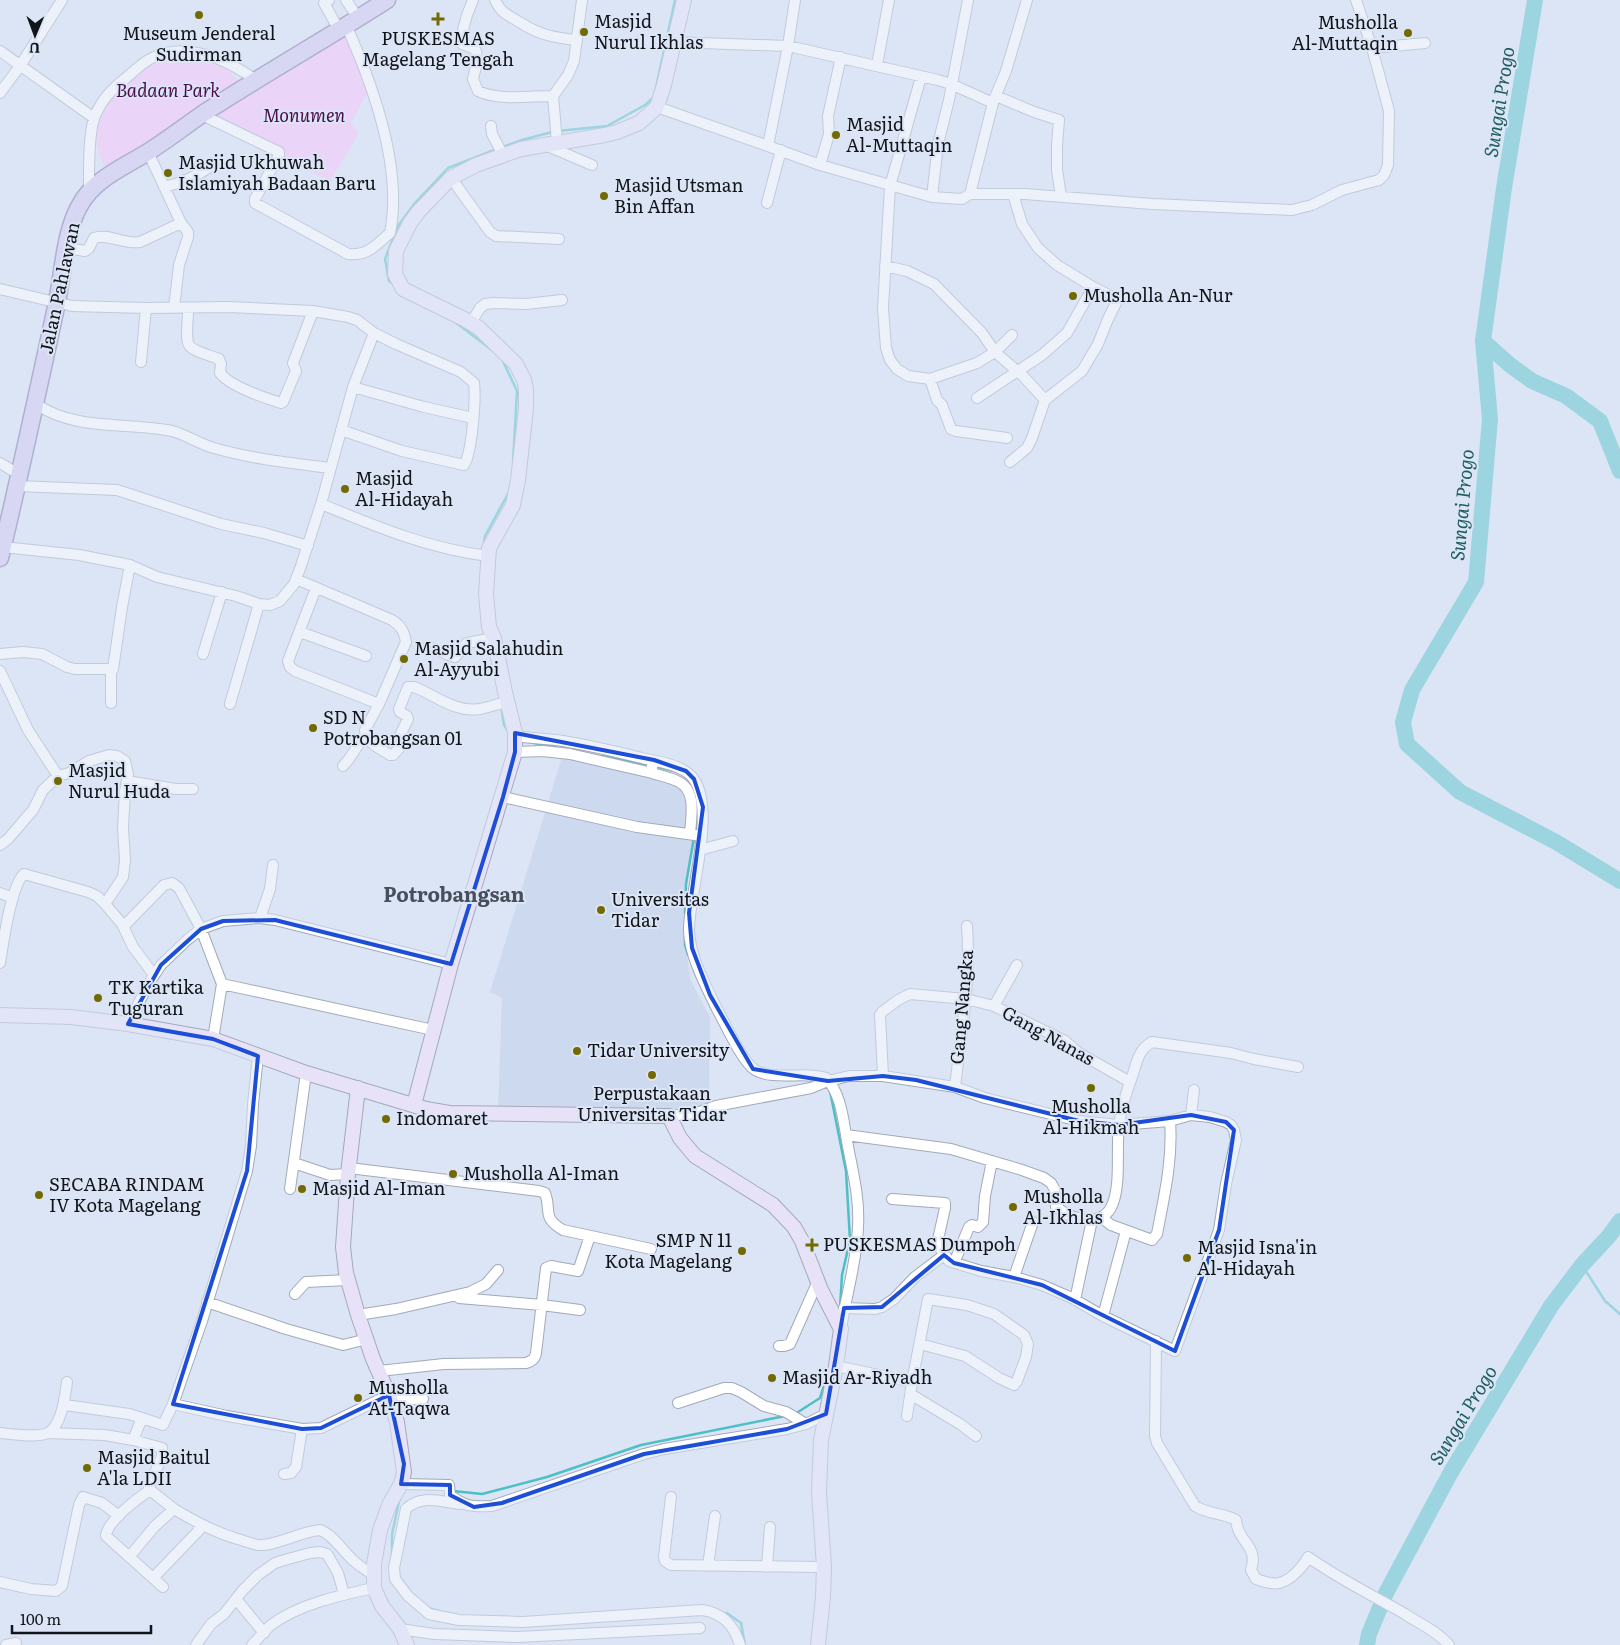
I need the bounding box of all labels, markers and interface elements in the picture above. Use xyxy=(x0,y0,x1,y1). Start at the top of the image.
place label: Masjid Nurul Ikhlas xyxy=(594,7,703,55)
place label: Musholla Al-Muttaqin xyxy=(1292,8,1398,56)
marker: Museum Jenderal Sudirman xyxy=(193,9,205,21)
north arrow xyxy=(10,10,60,60)
marker: PUSKESMAS Magelang Tengah xyxy=(431,12,445,26)
place label: Museum Jenderal Sudirman xyxy=(123,19,275,67)
place label: PUSKESMAS Magelang Tengah xyxy=(362,24,514,72)
marker: Masjid Nurul Ikhlas xyxy=(578,26,590,38)
marker: Musholla Al-Muttaqin xyxy=(1402,27,1414,39)
text: U xyxy=(29,39,40,59)
water label: Sungai Progo xyxy=(1475,44,1521,159)
park label: Badaan Park xyxy=(116,76,220,103)
park label: Monumen xyxy=(263,101,346,128)
place label: Masjid Al-Muttaqin xyxy=(846,110,952,158)
marker: Masjid Al-Muttaqin xyxy=(830,129,842,141)
place label: Masjid Ukhuwah Islamiyah Badaan Baru xyxy=(178,148,376,196)
marker: Masjid Ukhuwah Islamiyah Badaan Baru xyxy=(162,167,174,179)
place label: Masjid Utsman Bin Affan xyxy=(614,171,743,219)
marker: Masjid Utsman Bin Affan xyxy=(598,190,610,202)
street label: Jalan Pahlawan xyxy=(31,219,86,356)
place label: Musholla An-Nur xyxy=(1083,281,1233,308)
marker: Musholla An-Nur xyxy=(1067,290,1079,302)
water label: Sungai Progo xyxy=(1442,448,1480,562)
place label: Masjid Al-Hidayah xyxy=(355,464,453,512)
marker: Masjid Al-Hidayah xyxy=(339,483,351,495)
place label: Masjid Salahudin Al-Ayyubi xyxy=(414,634,563,682)
marker: Masjid Salahudin Al-Ayyubi xyxy=(398,653,410,665)
place label: SD N Potrobangsan 01 xyxy=(323,703,462,751)
marker: SD N Potrobangsan 01 xyxy=(307,722,319,734)
place label: Masjid Nurul Huda xyxy=(68,756,170,804)
marker: Masjid Nurul Huda xyxy=(52,775,64,787)
district label: Potrobangsan xyxy=(383,878,525,908)
place label: Universitas Tidar xyxy=(611,885,709,933)
marker: Universitas Tidar xyxy=(595,904,607,916)
street label: Gang Nangka xyxy=(942,948,979,1065)
place label: TK Kartika Tuguran xyxy=(108,973,204,1021)
marker: TK Kartika Tuguran xyxy=(92,992,104,1004)
street label: Gang Nanas xyxy=(998,998,1100,1071)
place label: Tidar University xyxy=(587,1036,730,1063)
marker: Tidar University xyxy=(571,1045,583,1057)
marker: Perpustakaan Universitas Tidar xyxy=(646,1069,658,1081)
place label: Perpustakaan Universitas Tidar xyxy=(577,1079,727,1127)
marker: Musholla Al-Hikmah xyxy=(1085,1082,1097,1094)
place label: Musholla Al-Hikmah xyxy=(1043,1092,1139,1140)
place label: Indomaret xyxy=(396,1104,489,1131)
marker: Indomaret xyxy=(380,1113,392,1125)
place label: Musholla Al-Iman xyxy=(463,1159,619,1186)
marker: Musholla Al-Iman xyxy=(447,1168,459,1180)
place label: SECABA RINDAM IV Kota Magelang xyxy=(49,1170,205,1218)
place label: Masjid Al-Iman xyxy=(312,1174,445,1201)
place label: Musholla Al-Ikhlas xyxy=(1023,1182,1104,1230)
marker: Masjid Al-Iman xyxy=(296,1183,308,1195)
marker: SECABA RINDAM IV Kota Magelang xyxy=(33,1189,45,1201)
marker: Musholla Al-Ikhlas xyxy=(1007,1201,1019,1213)
place label: SMP N 11 Kota Magelang xyxy=(604,1226,733,1274)
place label: PUSKESMAS Dumpoh xyxy=(823,1230,1016,1257)
place label: Masjid Isna'in Al-Hidayah xyxy=(1197,1233,1317,1281)
marker: PUSKESMAS Dumpoh xyxy=(805,1238,819,1252)
marker: SMP N 11 Kota Magelang xyxy=(736,1245,748,1257)
marker: Masjid Isna'in Al-Hidayah xyxy=(1181,1252,1193,1264)
water label: Sungai Progo xyxy=(1421,1359,1503,1470)
place label: Masjid Ar-Riyadh xyxy=(782,1363,932,1390)
marker: Masjid Ar-Riyadh xyxy=(766,1372,778,1384)
place label: Musholla At-Taqwa xyxy=(368,1373,450,1421)
marker: Musholla At-Taqwa xyxy=(352,1392,364,1404)
place label: Masjid Baitul A'la LDII xyxy=(97,1443,210,1491)
marker: Masjid Baitul A'la LDII xyxy=(81,1462,93,1474)
scale bar xyxy=(12,1602,151,1634)
text: 100 m xyxy=(20,1607,61,1630)

